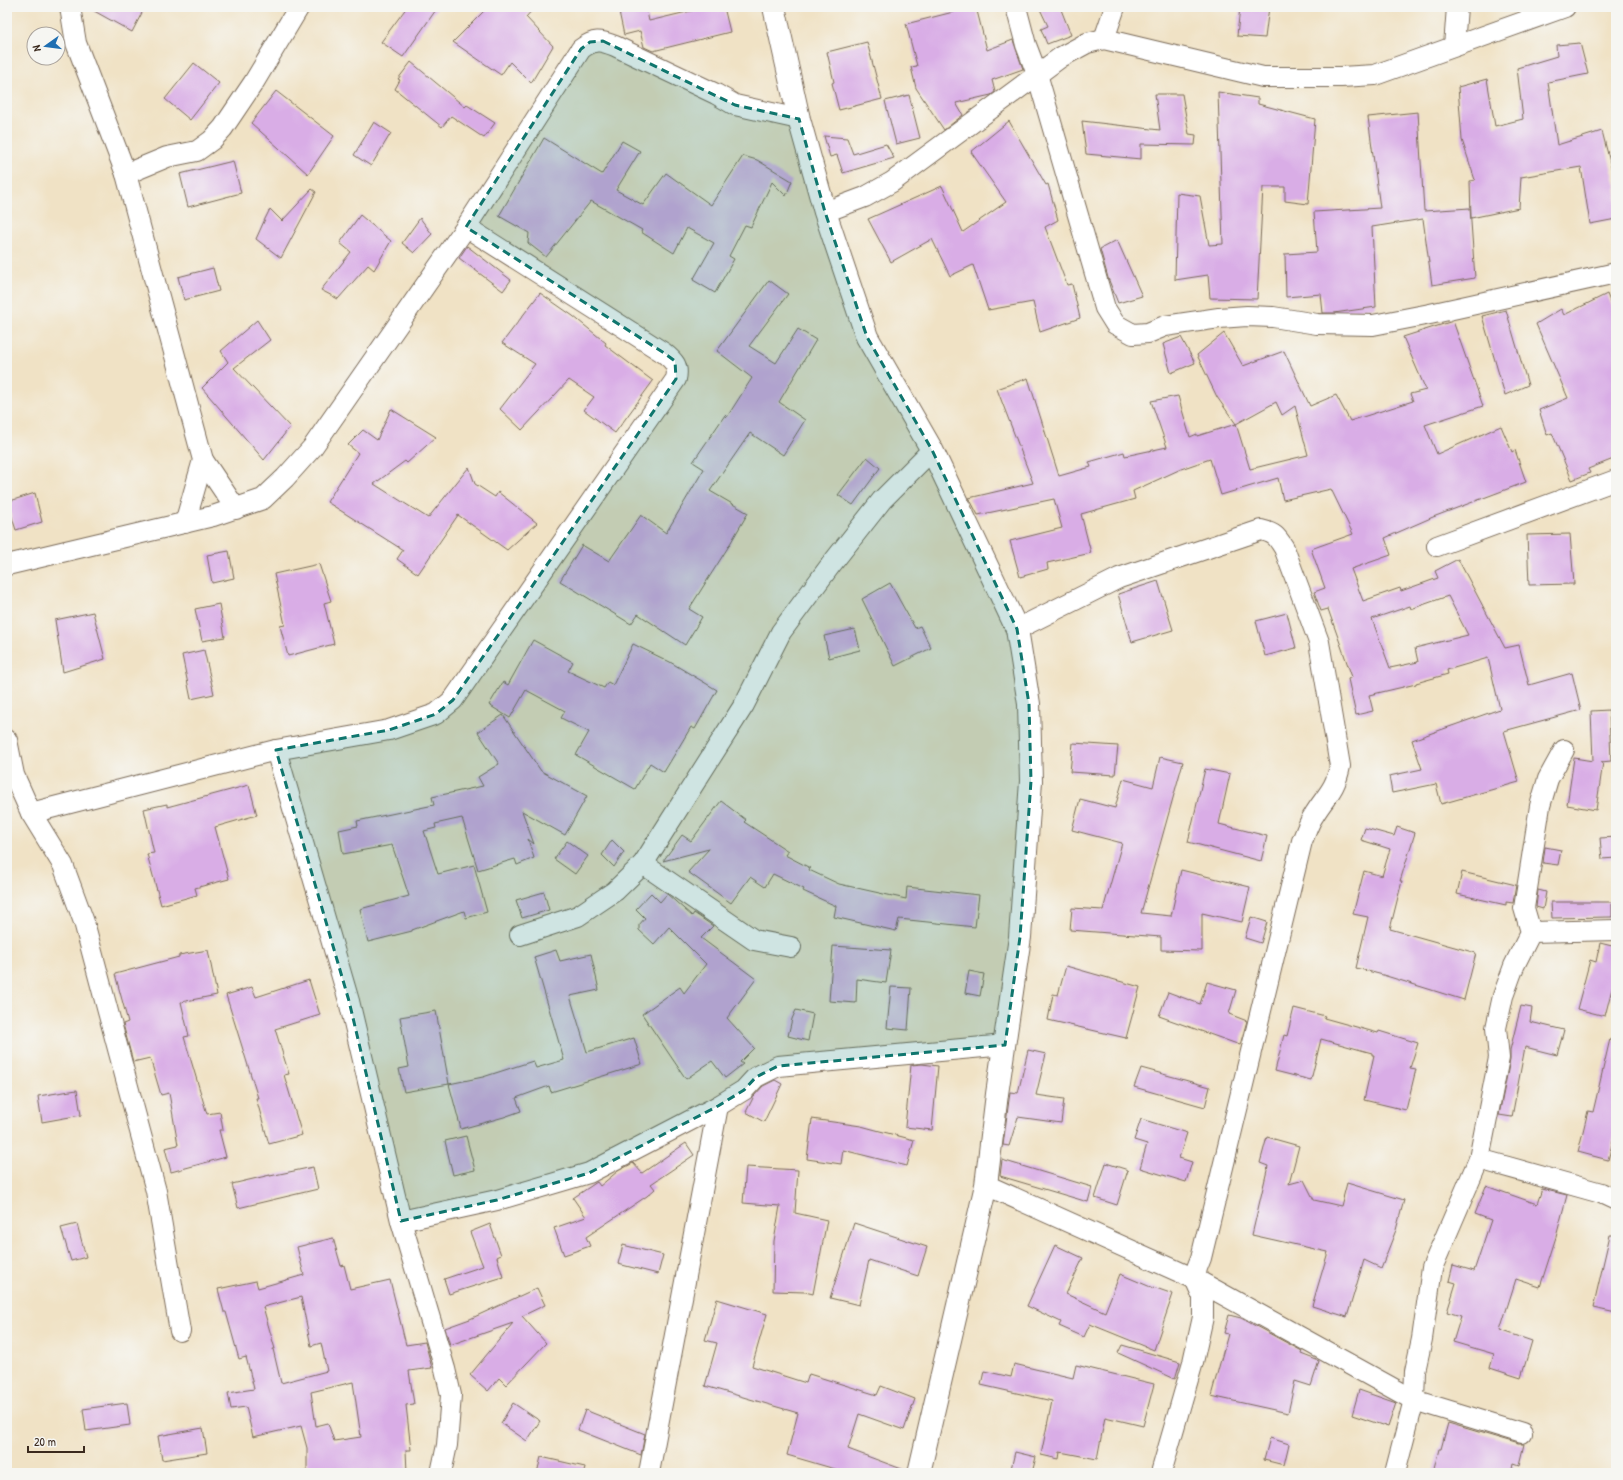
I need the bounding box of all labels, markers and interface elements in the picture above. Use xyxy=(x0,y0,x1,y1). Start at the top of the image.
north arrow xyxy=(26,26,66,66)
text: N xyxy=(29,44,44,53)
scale bar xyxy=(28,1428,84,1454)
text: 20 m xyxy=(34,1433,56,1450)

